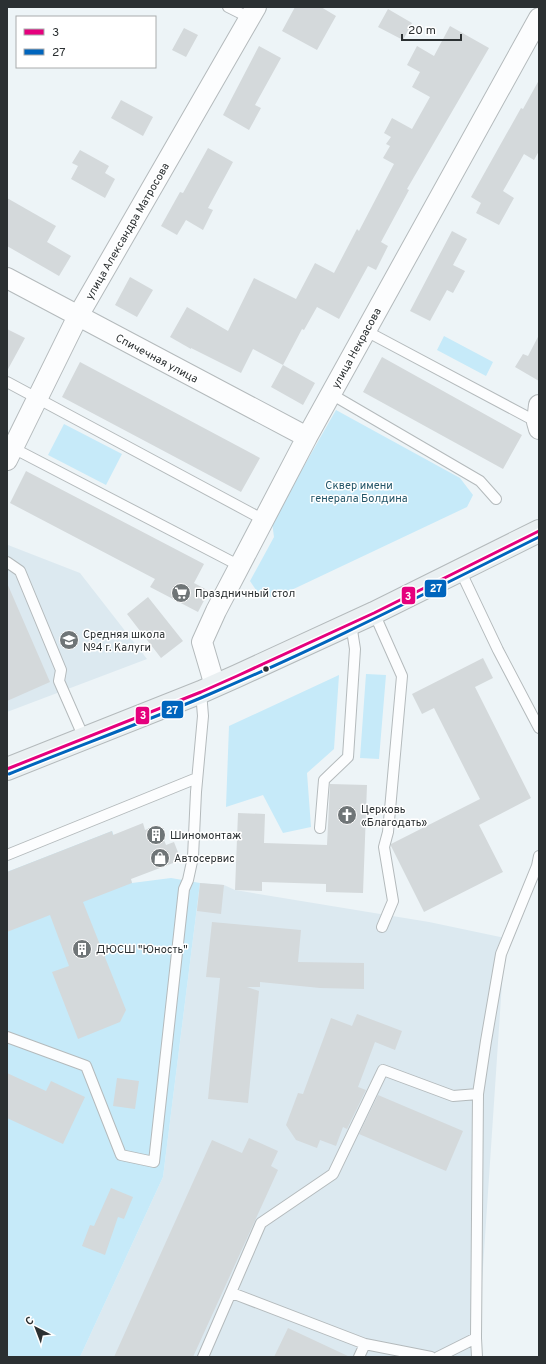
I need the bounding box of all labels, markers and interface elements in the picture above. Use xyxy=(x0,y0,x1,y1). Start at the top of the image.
legend xyxy=(16,16,156,68)
scale bar xyxy=(402,16,461,42)
text: 20 m xyxy=(408,23,436,39)
text: 3 xyxy=(52,25,59,41)
text: 27 xyxy=(52,45,66,61)
street label: улица Александра Матросова xyxy=(83,160,173,303)
street label: улица Некрасова xyxy=(329,305,385,391)
street label: Спичечная улица xyxy=(113,331,200,387)
park label: Сквер имени генерала Болдина xyxy=(311,479,408,506)
line badge: 27 xyxy=(424,579,447,598)
supermarket icon: Праздничный стол xyxy=(170,582,192,604)
text: 27 xyxy=(430,582,442,596)
line badge: 3 xyxy=(401,586,416,605)
place label: Праздничный стол xyxy=(195,587,295,601)
text: 3 xyxy=(405,590,411,604)
place label: Средняя школа №4 г. Калуги xyxy=(83,628,165,655)
school or university icon: Средняя школа №4 г. Калуги xyxy=(58,629,80,651)
unlabelled marker xyxy=(261,664,271,674)
line badge: 27 xyxy=(161,700,184,719)
text: 27 xyxy=(166,704,178,718)
line badge: 3 xyxy=(135,706,150,725)
text: 3 xyxy=(140,709,146,723)
place label: Церковь «Благодать» xyxy=(361,803,428,830)
church icon: Церковь «Благодать» xyxy=(336,804,358,826)
building icon: Шиномонтаж xyxy=(145,824,167,846)
place label: Шиномонтаж xyxy=(170,829,241,843)
shop icon: Автосервис xyxy=(149,847,171,869)
place label: Автосервис xyxy=(174,852,235,866)
building icon: ДЮСШ "Юность" xyxy=(71,938,93,960)
place label: ДЮСШ "Юность" xyxy=(96,943,188,957)
north arrow xyxy=(16,1308,56,1348)
text: С xyxy=(23,1314,37,1329)

